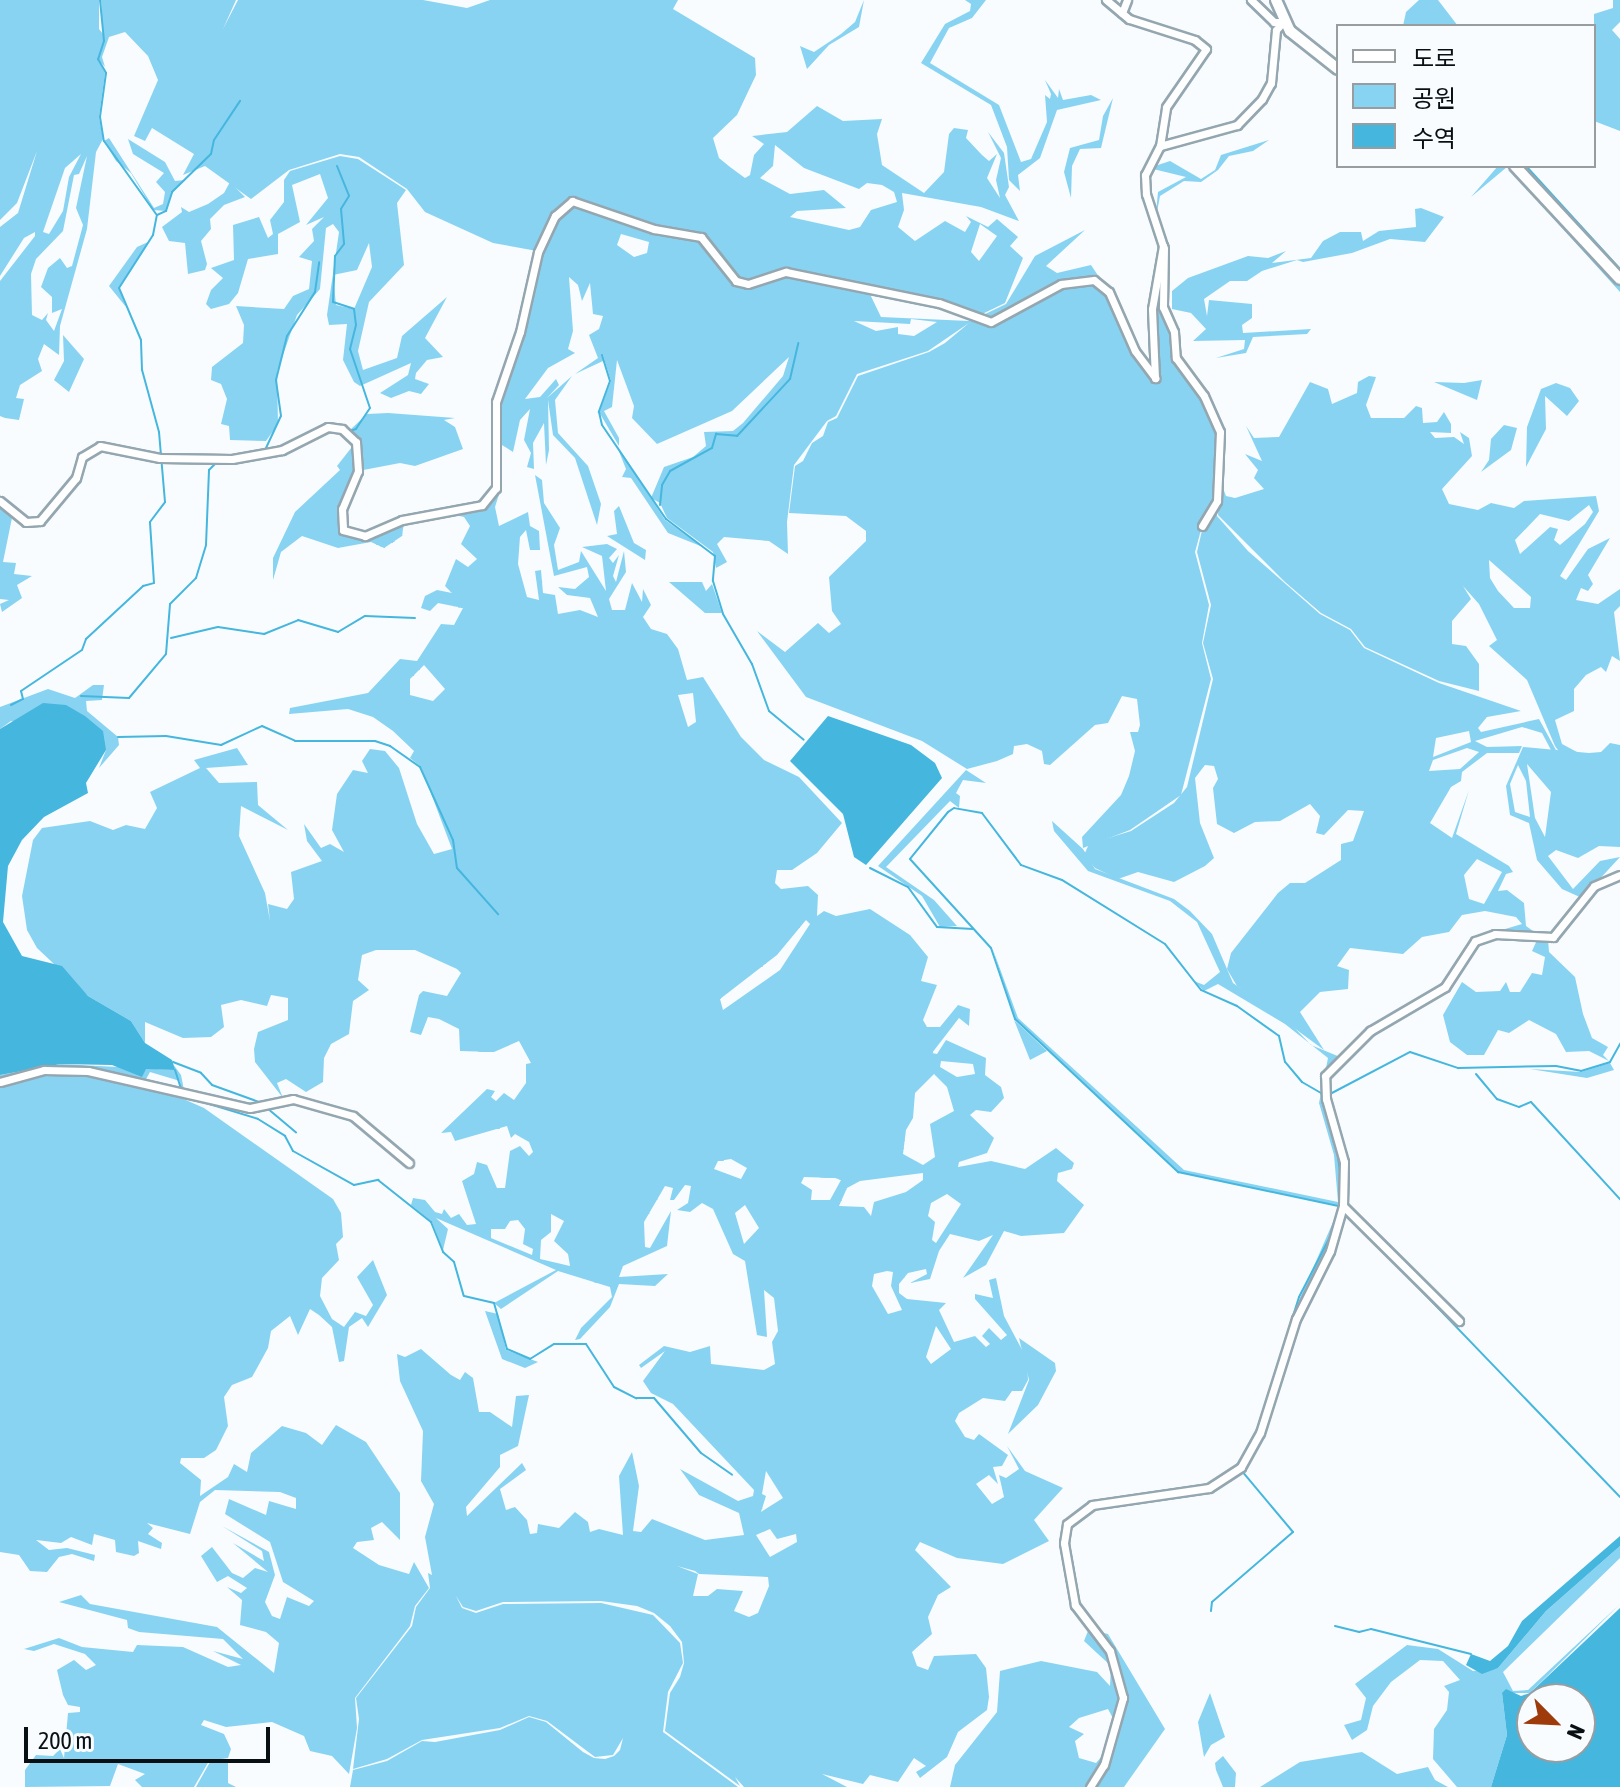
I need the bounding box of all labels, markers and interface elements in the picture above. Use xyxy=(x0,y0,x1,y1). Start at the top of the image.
legend xyxy=(1336,24,1596,168)
text: 도로 xyxy=(1412,45,1456,72)
text: 공원 xyxy=(1412,85,1456,112)
text: 수역 xyxy=(1412,125,1456,152)
north arrow xyxy=(1516,1683,1596,1763)
scale bar xyxy=(28,1711,274,1761)
text: N xyxy=(1562,1721,1591,1743)
text: 200 m xyxy=(38,1727,92,1754)

